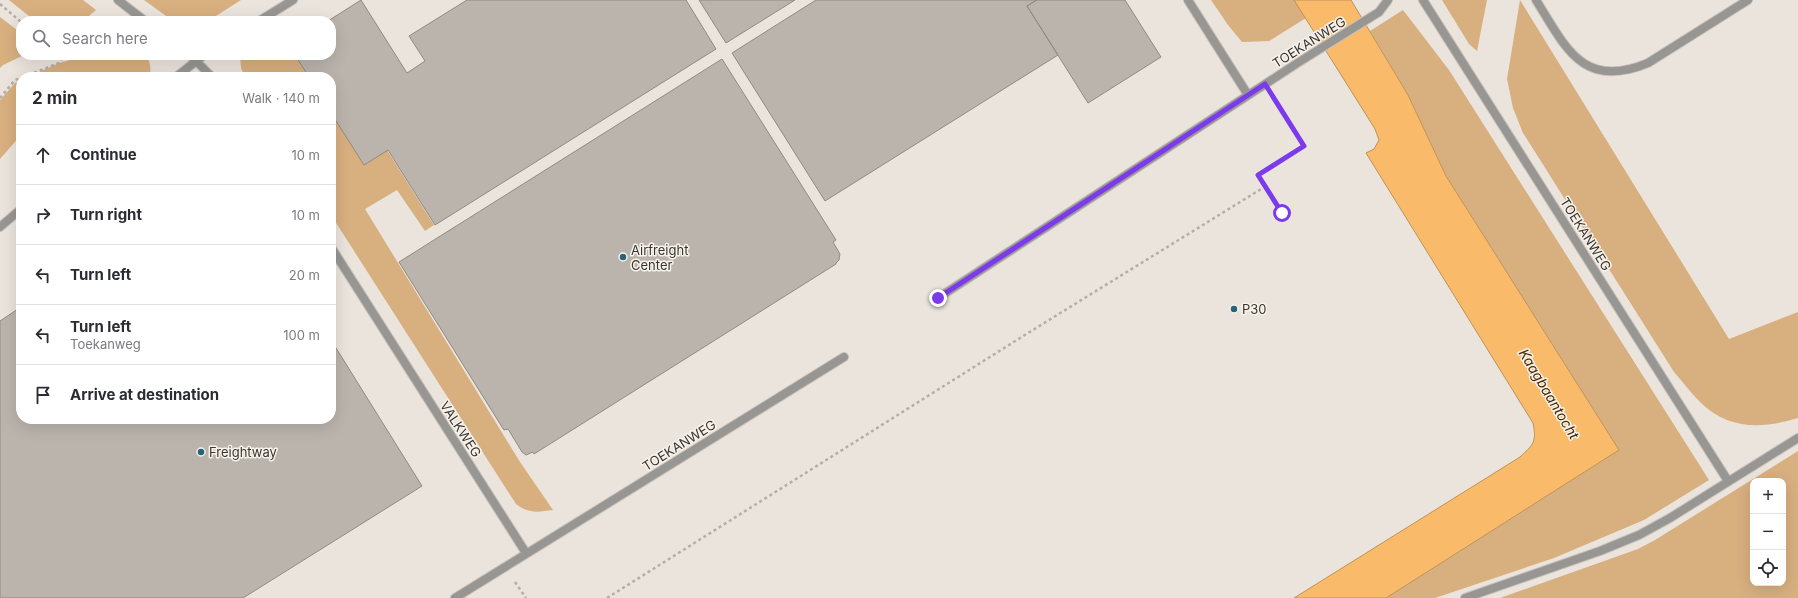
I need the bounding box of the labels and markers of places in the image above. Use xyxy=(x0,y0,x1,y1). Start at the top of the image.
place label: Airfreight Center xyxy=(631,242,688,273)
marker: Airfreight Center xyxy=(618,252,628,262)
place label: P30 xyxy=(1242,301,1267,317)
marker: P30 xyxy=(1229,304,1239,314)
place label: Freightway xyxy=(209,444,277,460)
marker: Freightway xyxy=(196,447,206,457)

